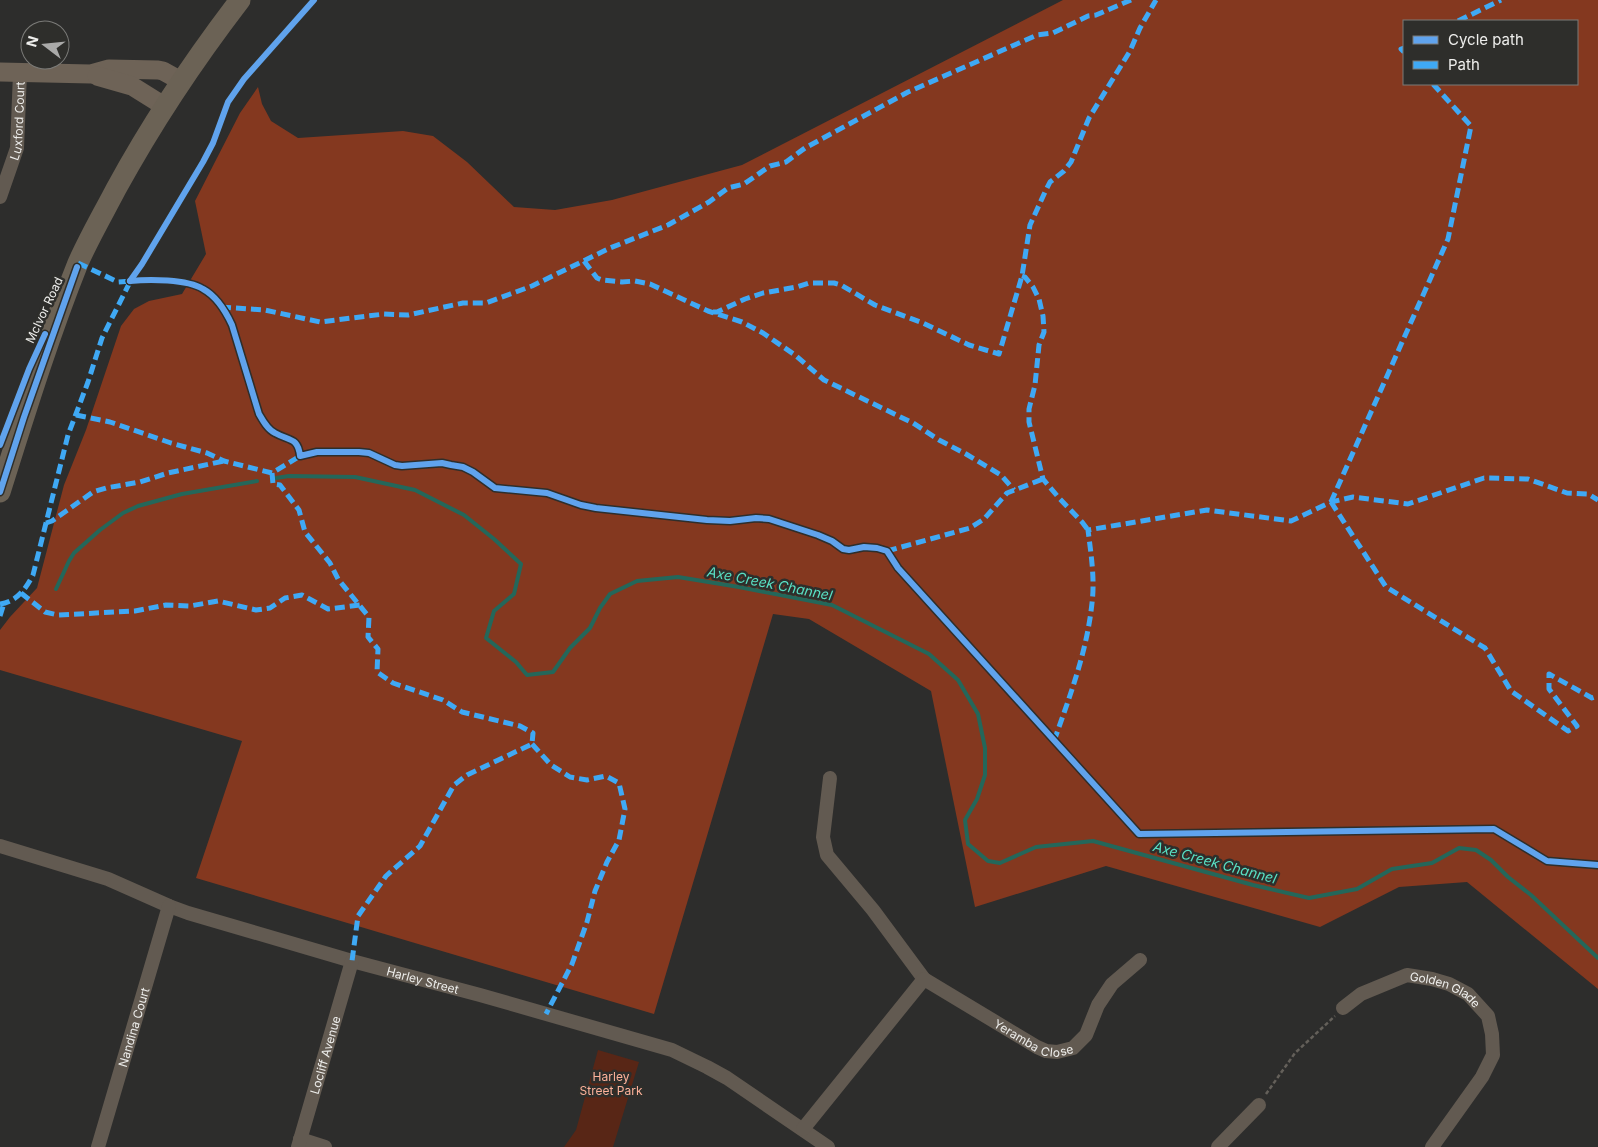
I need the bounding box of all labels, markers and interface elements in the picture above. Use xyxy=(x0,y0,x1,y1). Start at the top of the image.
north arrow xyxy=(20,20,70,70)
legend xyxy=(1403,20,1578,85)
text: Cycle path xyxy=(1448,30,1524,49)
text: N xyxy=(22,34,42,49)
text: Path xyxy=(1448,55,1480,74)
street label: Luxford Court xyxy=(6,81,27,162)
street label: McIvor Road xyxy=(22,274,66,346)
water label: Axe Creek Channel xyxy=(705,562,835,604)
water label: Axe Creek Channel xyxy=(1150,837,1279,887)
street label: Harley Street xyxy=(385,963,461,997)
street label: Golden Glade xyxy=(1409,968,1484,1010)
street label: Nandina Court xyxy=(115,986,152,1069)
street label: Locliff Avenue xyxy=(306,1014,343,1096)
street label: Yeramba Close xyxy=(992,1016,1075,1060)
park label: Harley Street Park xyxy=(580,1069,643,1098)

